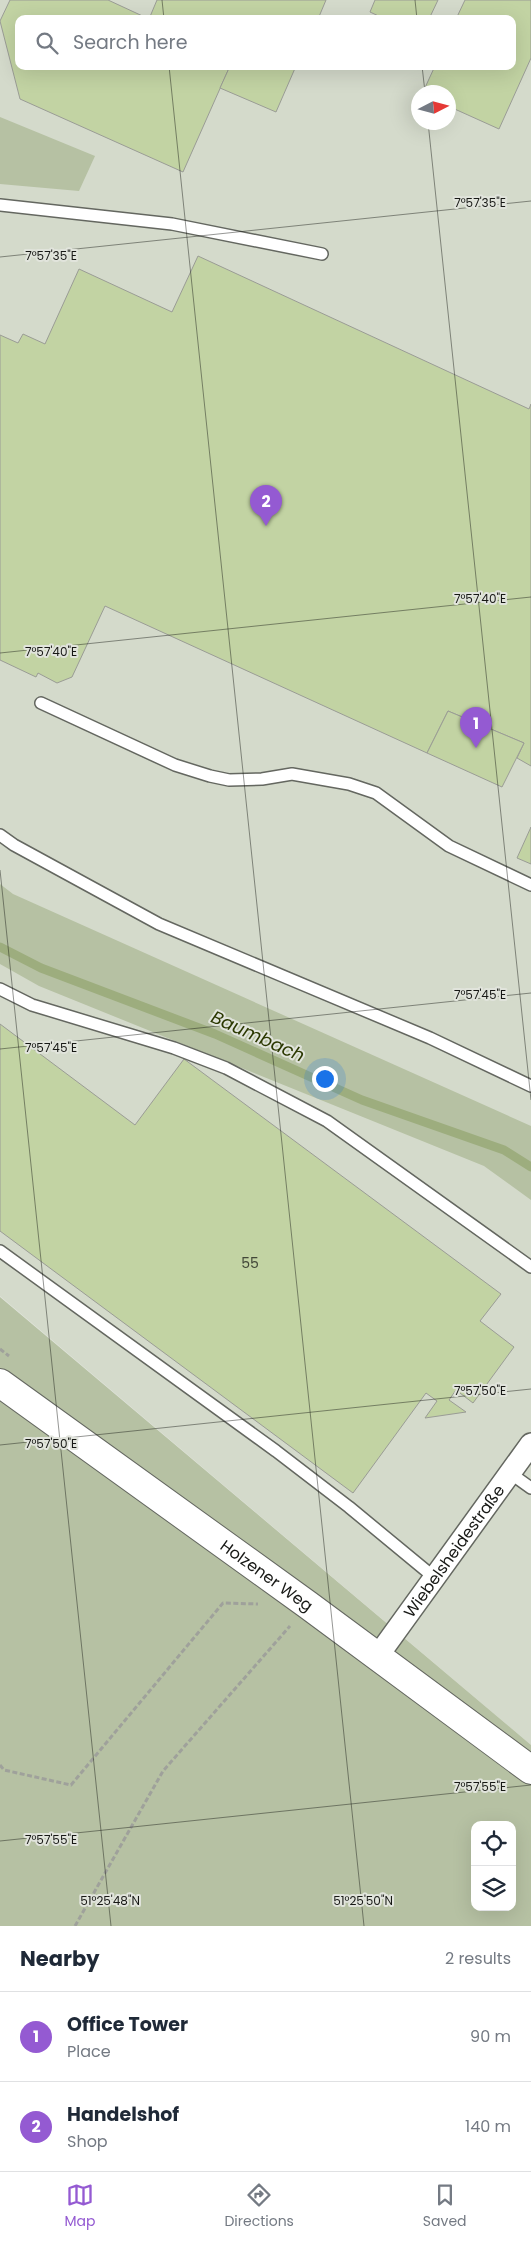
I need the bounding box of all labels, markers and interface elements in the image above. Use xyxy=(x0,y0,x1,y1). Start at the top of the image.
search box xyxy=(15,15,516,70)
icon: search xyxy=(33,29,61,57)
text: Search here xyxy=(73,29,187,56)
north arrow xyxy=(411,85,456,130)
text: 7°57'35"E xyxy=(454,194,506,211)
text: 7°57'35"E xyxy=(25,247,77,264)
pin: 2 xyxy=(250,485,282,526)
text: 7°57'40"E xyxy=(454,590,506,607)
text: 7°57'40"E xyxy=(25,643,77,660)
pin: 1 xyxy=(460,707,492,748)
text: 7°57'45"E xyxy=(454,986,506,1003)
water label: Baumbach xyxy=(207,1004,309,1068)
text: 7°57'45"E xyxy=(25,1039,77,1056)
your location xyxy=(312,1066,338,1092)
house number: 55 xyxy=(241,1253,259,1273)
text: 7°57'50"E xyxy=(454,1382,506,1399)
text: 7°57'50"E xyxy=(25,1435,77,1452)
street label: Wiebelsheidestraße xyxy=(398,1480,510,1622)
street label: Holzener Weg xyxy=(216,1534,318,1617)
text: 7°57'55"E xyxy=(454,1778,506,1795)
map controls xyxy=(471,1821,516,1911)
button: locate xyxy=(471,1821,516,1866)
text: 7°57'55"E xyxy=(25,1831,77,1848)
button: layers xyxy=(471,1866,516,1911)
text: 51°25'48"N xyxy=(80,1892,140,1909)
text: 51°25'50"N xyxy=(333,1892,393,1909)
text: Nearby xyxy=(20,1944,100,1973)
text: 2 results xyxy=(445,1947,511,1970)
text: Office Tower xyxy=(67,2011,188,2038)
text: 1 xyxy=(33,2025,39,2048)
text: 90 m xyxy=(470,2025,511,2048)
text: Place xyxy=(67,2040,111,2063)
text: Handelshof xyxy=(67,2101,179,2128)
text: 2 xyxy=(31,2115,41,2138)
text: 140 m xyxy=(465,2115,511,2138)
text: Shop xyxy=(67,2130,108,2153)
tab: Map xyxy=(64,2181,95,2232)
tab: Directions xyxy=(224,2181,294,2232)
tab: Saved xyxy=(423,2181,467,2232)

